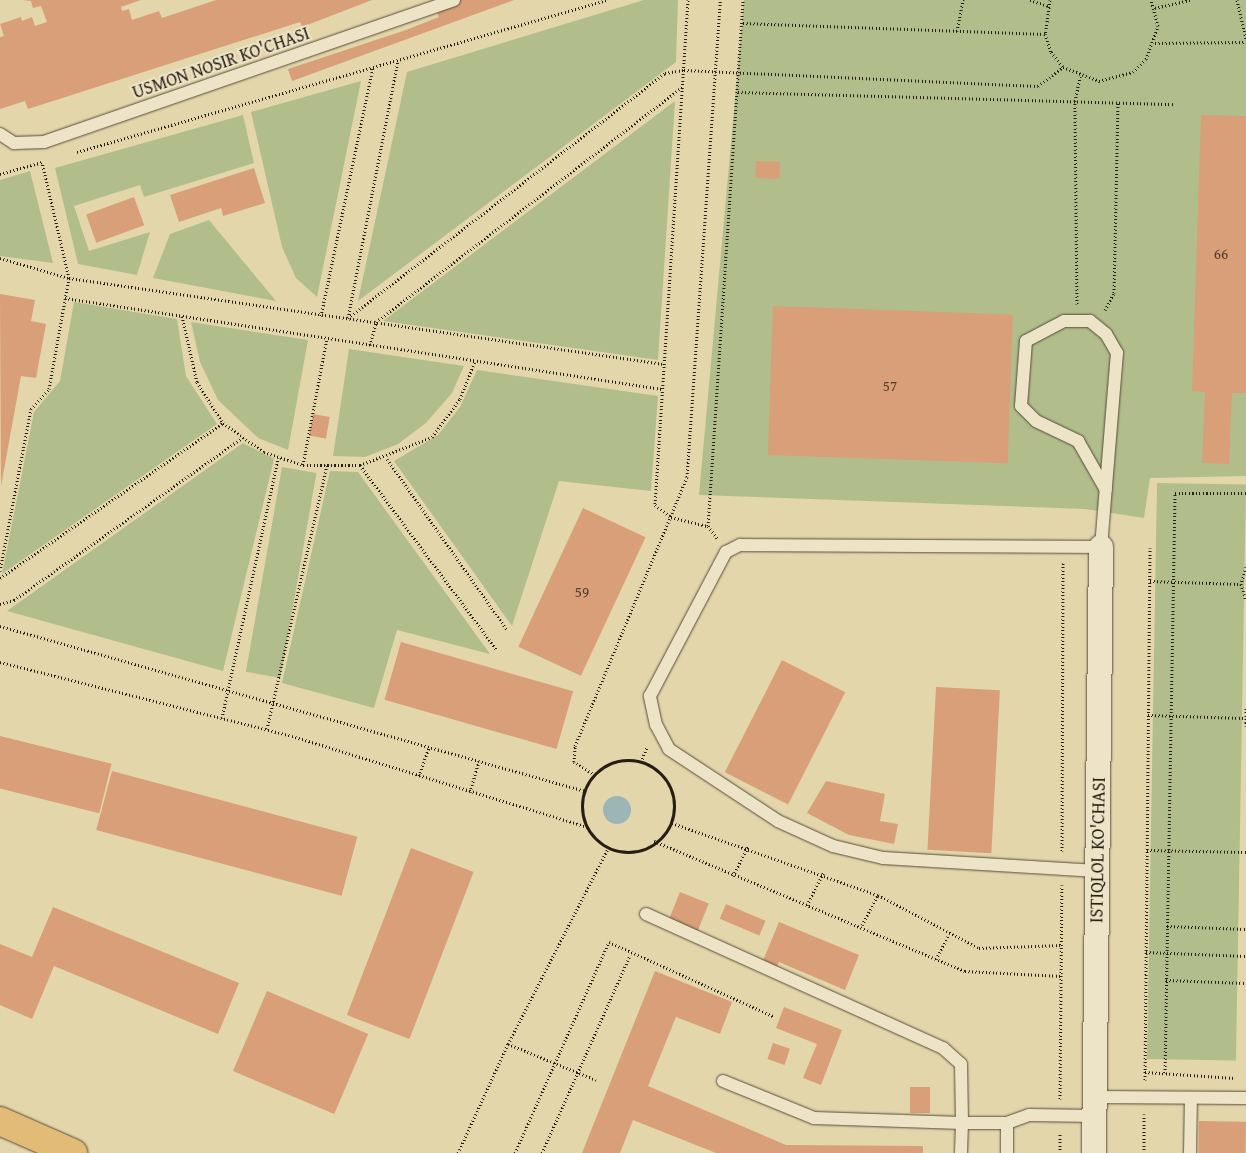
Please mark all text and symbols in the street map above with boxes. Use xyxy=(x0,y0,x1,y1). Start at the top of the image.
street label: USMON NOSIR KO'CHASI xyxy=(130,22,312,104)
house number: 66 xyxy=(1214,245,1228,263)
house number: 57 xyxy=(883,377,897,395)
house number: 59 xyxy=(575,583,589,601)
street label: ISTIQLOL KO'CHASI xyxy=(1086,777,1110,923)

